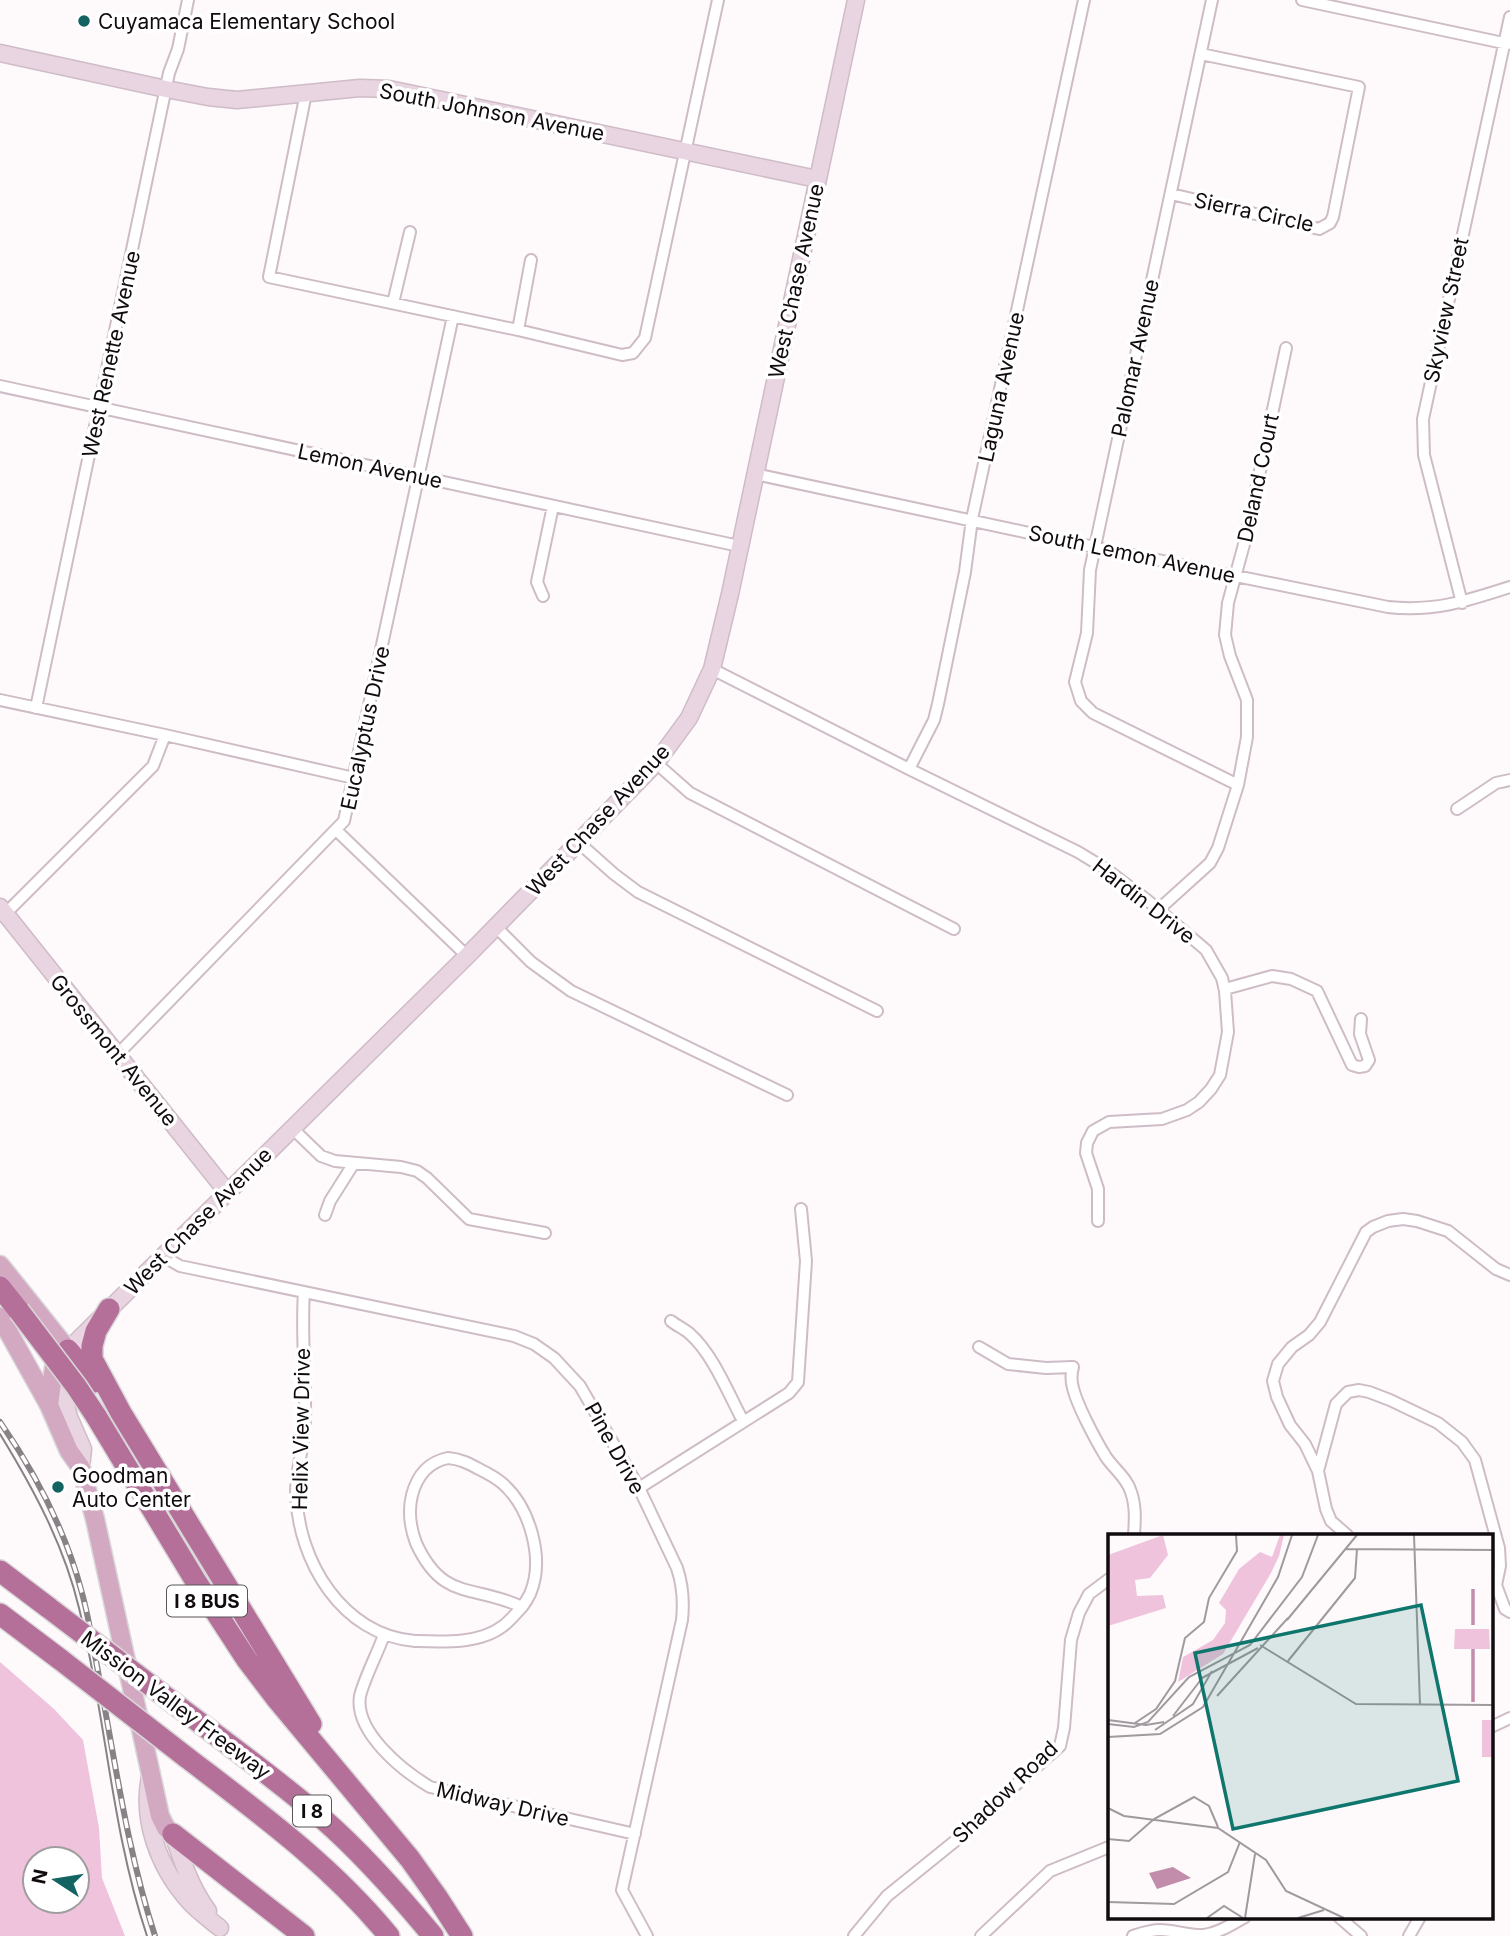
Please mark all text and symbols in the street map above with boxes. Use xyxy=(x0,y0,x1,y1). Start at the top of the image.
place label: Cuyamaca Elementary School xyxy=(98,9,395,34)
marker: Cuyamaca Elementary School xyxy=(76,13,92,29)
street label: South Johnson Avenue xyxy=(377,78,607,146)
street label: West Chase Avenue xyxy=(763,181,829,381)
street label: Sierra Circle xyxy=(1192,187,1316,237)
street label: Skyview Street xyxy=(1418,235,1474,385)
street label: West Renette Avenue xyxy=(77,248,145,460)
street label: Palomar Avenue xyxy=(1106,277,1164,439)
street label: Laguna Avenue xyxy=(973,310,1029,464)
street label: Deland Court xyxy=(1232,411,1284,545)
street label: Lemon Avenue xyxy=(295,438,445,494)
street label: South Lemon Avenue xyxy=(1026,520,1238,588)
street label: Eucalyptus Drive xyxy=(335,644,395,812)
street label: West Chase Avenue xyxy=(521,739,675,901)
street label: Hardin Drive xyxy=(1088,853,1200,949)
street label: Grossmont Avenue xyxy=(45,969,183,1131)
street label: West Chase Avenue xyxy=(119,1142,277,1300)
street label: Helix View Drive xyxy=(287,1348,315,1510)
street label: Pine Drive xyxy=(580,1398,650,1498)
place label: Goodman Auto Center xyxy=(72,1463,191,1512)
marker: Goodman Auto Center xyxy=(50,1479,66,1495)
inset map xyxy=(1108,1534,1492,1918)
road number: I 8 BUS xyxy=(167,1586,247,1616)
street label: Mission Valley Freeway xyxy=(76,1625,276,1785)
street label: Shadow Road xyxy=(947,1736,1063,1848)
street label: Midway Drive xyxy=(434,1777,572,1831)
road number: I 8 xyxy=(293,1796,331,1826)
north arrow xyxy=(21,1845,91,1915)
text: N xyxy=(27,1867,53,1886)

